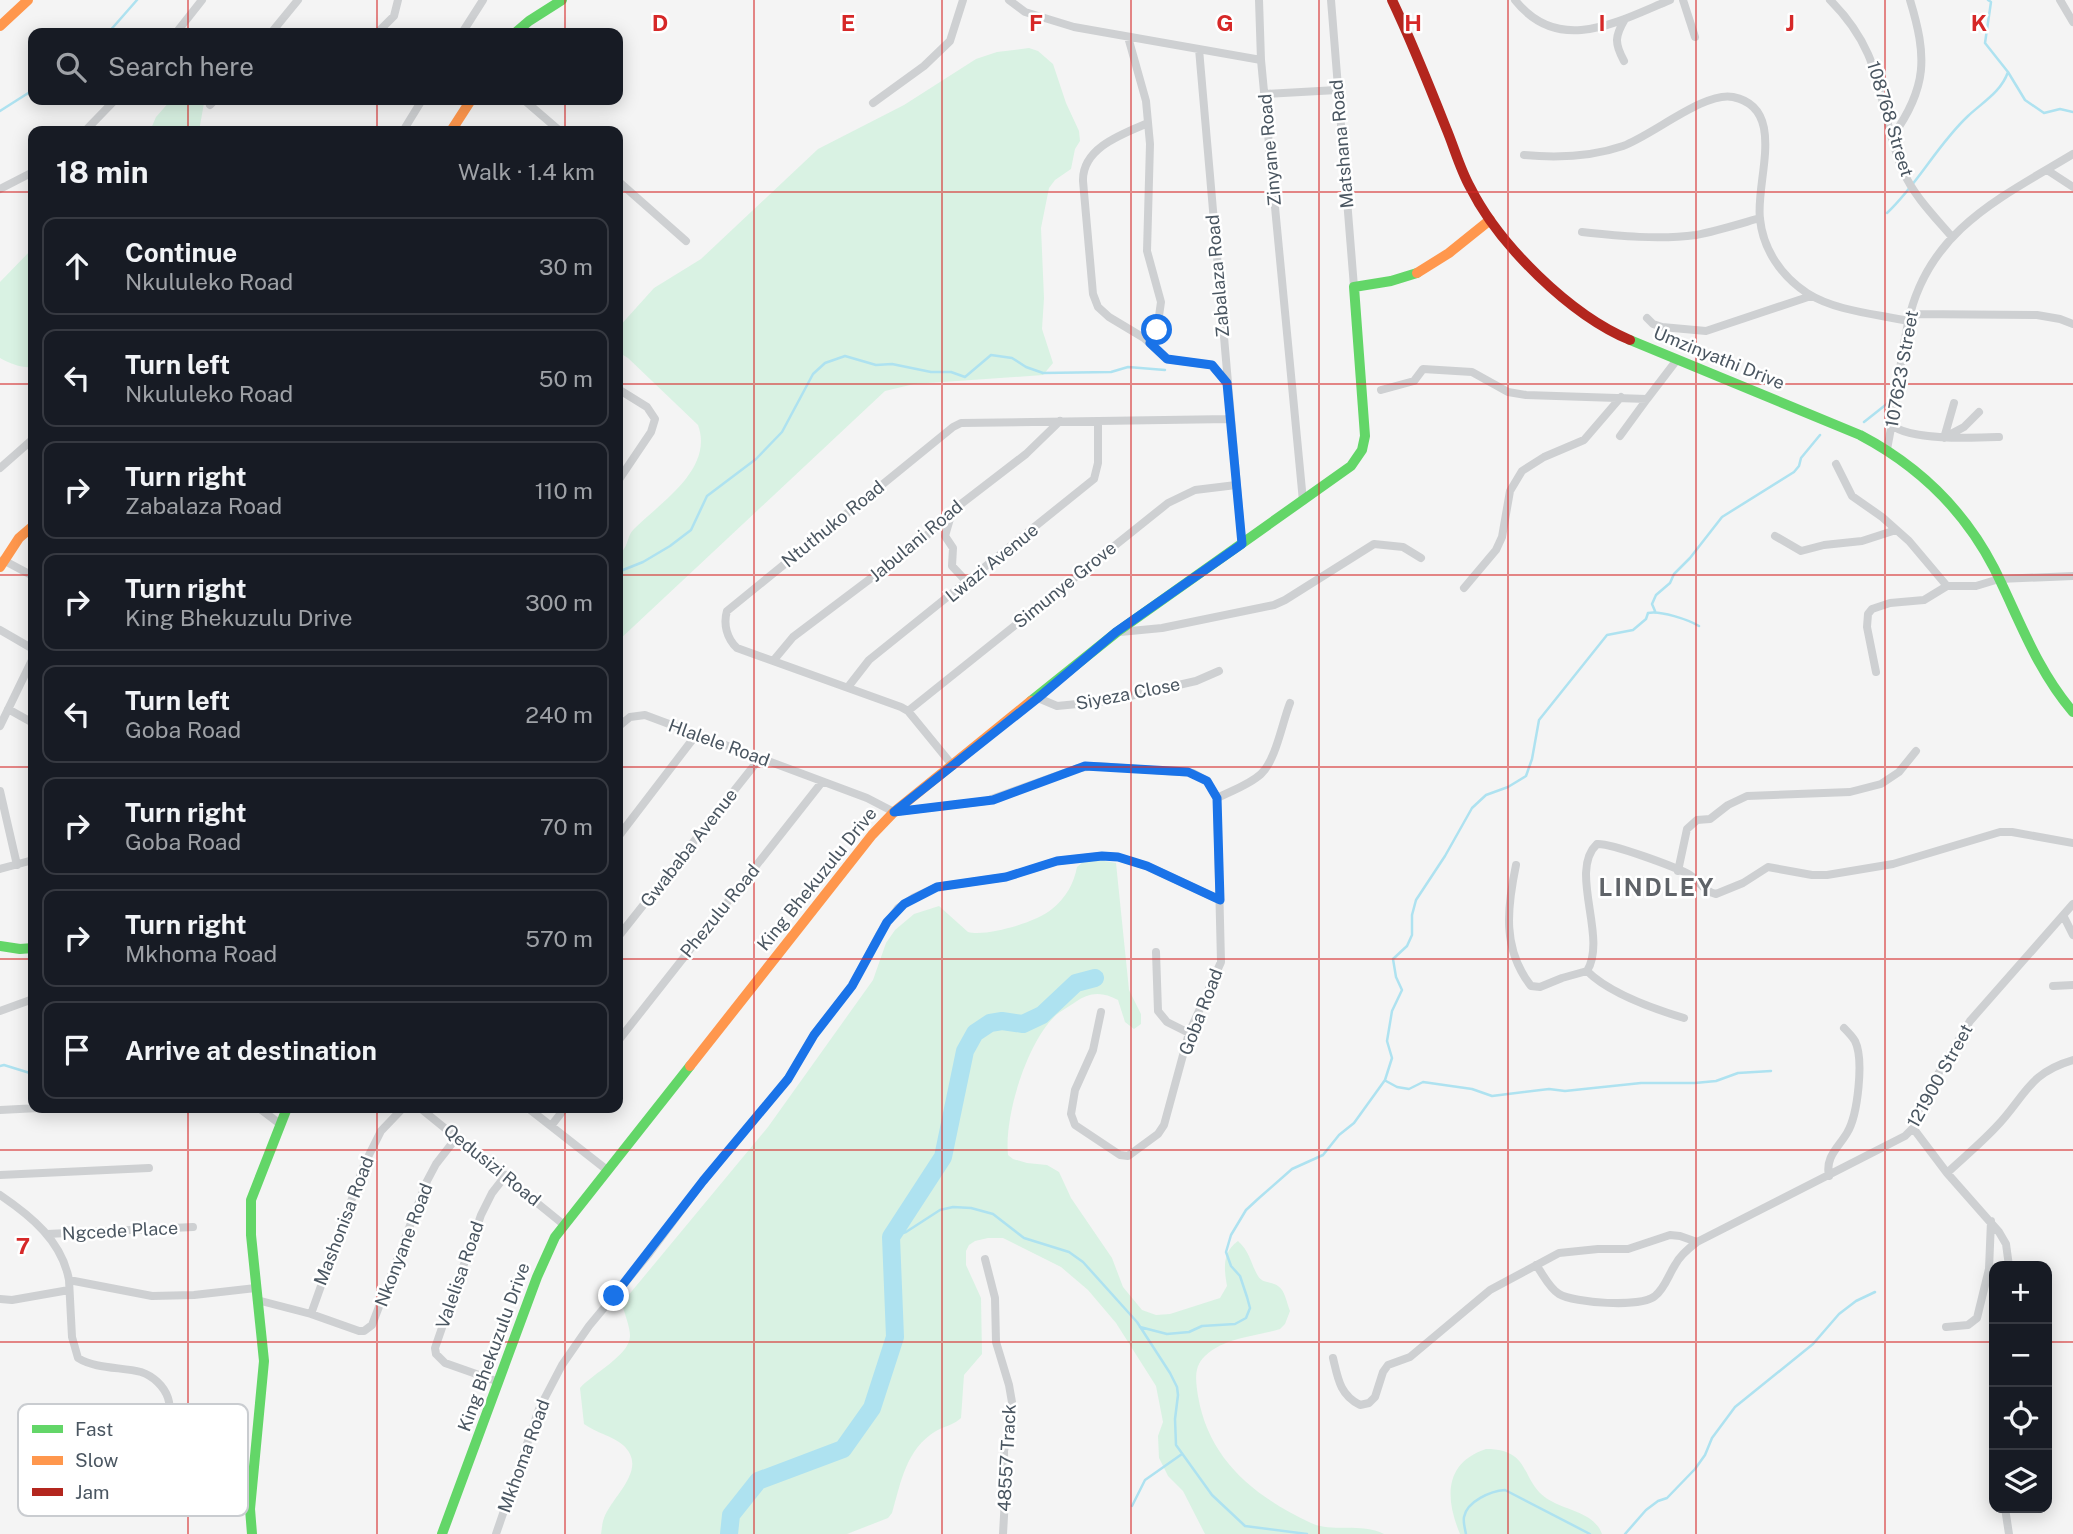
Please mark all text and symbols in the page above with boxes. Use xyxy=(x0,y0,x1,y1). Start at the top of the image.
text: D xyxy=(652,9,668,36)
text: E xyxy=(841,9,855,36)
text: F xyxy=(1029,9,1043,36)
text: G xyxy=(1216,9,1234,36)
text: H xyxy=(1404,9,1422,36)
text: I xyxy=(1598,9,1606,36)
text: J xyxy=(1785,9,1795,36)
text: K xyxy=(1971,9,1987,36)
search box xyxy=(28,28,623,105)
icon: search xyxy=(52,48,90,86)
text: Search here xyxy=(108,51,254,82)
street label: 108768 Street xyxy=(1863,59,1918,179)
street label: Matshana Road xyxy=(1325,79,1358,209)
street label: Zinyane Road xyxy=(1254,93,1285,207)
text: 18 min xyxy=(56,154,149,190)
text: Walk · 1.4 km xyxy=(458,158,595,185)
street label: Zabalaza Road xyxy=(1202,214,1233,338)
text: Continue xyxy=(125,237,237,268)
icon: ahead xyxy=(58,247,96,285)
text: 30 m xyxy=(539,253,593,280)
text: Nkululeko Road xyxy=(125,268,293,295)
street label: 107623 Street xyxy=(1881,309,1922,429)
route start xyxy=(1141,314,1172,345)
street label: Umzinyathi Drive xyxy=(1650,322,1788,393)
text: Turn left xyxy=(125,349,230,380)
icon: left xyxy=(58,359,96,397)
text: 50 m xyxy=(539,365,593,392)
text: Nkululeko Road xyxy=(125,380,293,407)
text: Turn right xyxy=(125,461,247,492)
icon: right xyxy=(58,471,96,509)
street label: Ntuthuko Road xyxy=(777,476,888,571)
text: 110 m xyxy=(535,477,593,504)
text: Zabalaza Road xyxy=(125,492,282,519)
street label: Jabulani Road xyxy=(865,495,967,586)
street label: Lwazi Avenue xyxy=(941,519,1042,606)
street label: Simunye Grove xyxy=(1009,537,1120,632)
text: Turn right xyxy=(125,573,247,604)
icon: right xyxy=(58,583,96,621)
text: 300 m xyxy=(525,589,593,616)
text: King Bhekuzulu Drive xyxy=(125,604,353,631)
street label: Siyeza Close xyxy=(1074,673,1182,714)
text: Turn left xyxy=(125,685,230,716)
icon: left xyxy=(58,695,96,733)
text: 240 m xyxy=(525,701,593,728)
street label: Hlalele Road xyxy=(666,714,773,771)
text: Goba Road xyxy=(125,716,241,743)
street label: Gwababa Avenue xyxy=(636,784,741,911)
text: Turn right xyxy=(125,797,247,828)
street label: King Bhekuzulu Drive xyxy=(752,803,881,954)
icon: right xyxy=(58,807,96,845)
text: 70 m xyxy=(540,813,593,840)
text: Goba Road xyxy=(125,828,241,855)
street label: Phezulu Road xyxy=(676,860,764,961)
district label: LINDLEY xyxy=(1599,873,1715,901)
text: Turn right xyxy=(125,909,247,940)
icon: right xyxy=(58,919,96,957)
text: 570 m xyxy=(525,925,593,952)
text: Mkhoma Road xyxy=(125,940,277,967)
street label: Goba Road xyxy=(1174,966,1227,1058)
street label: 121900 Street xyxy=(1902,1020,1977,1131)
icon: arrive xyxy=(58,1031,96,1069)
text: Arrive at destination xyxy=(125,1035,377,1066)
street label: Qedusizi Road xyxy=(440,1119,545,1210)
street label: Mashonisa Road xyxy=(309,1153,378,1288)
street label: Nkonyane Road xyxy=(370,1180,437,1309)
street label: Ngcede Place xyxy=(61,1217,179,1244)
street label: Valelisa Road xyxy=(431,1218,488,1331)
text: 7 xyxy=(16,1232,30,1259)
street label: King Bhekuzulu Drive xyxy=(453,1260,534,1434)
map controls xyxy=(1989,1261,2052,1513)
button: + xyxy=(1989,1261,2052,1324)
route end xyxy=(598,1280,629,1311)
button: − xyxy=(1989,1324,2052,1387)
button: locate xyxy=(1989,1387,2052,1450)
street label: Mkhoma Road xyxy=(493,1396,554,1515)
legend xyxy=(18,1404,248,1516)
street label: 48557 Track xyxy=(993,1404,1020,1512)
text: Fast xyxy=(75,1418,113,1440)
text: Slow xyxy=(75,1449,119,1471)
button: layers xyxy=(1989,1450,2052,1513)
text: Jam xyxy=(75,1481,109,1503)

